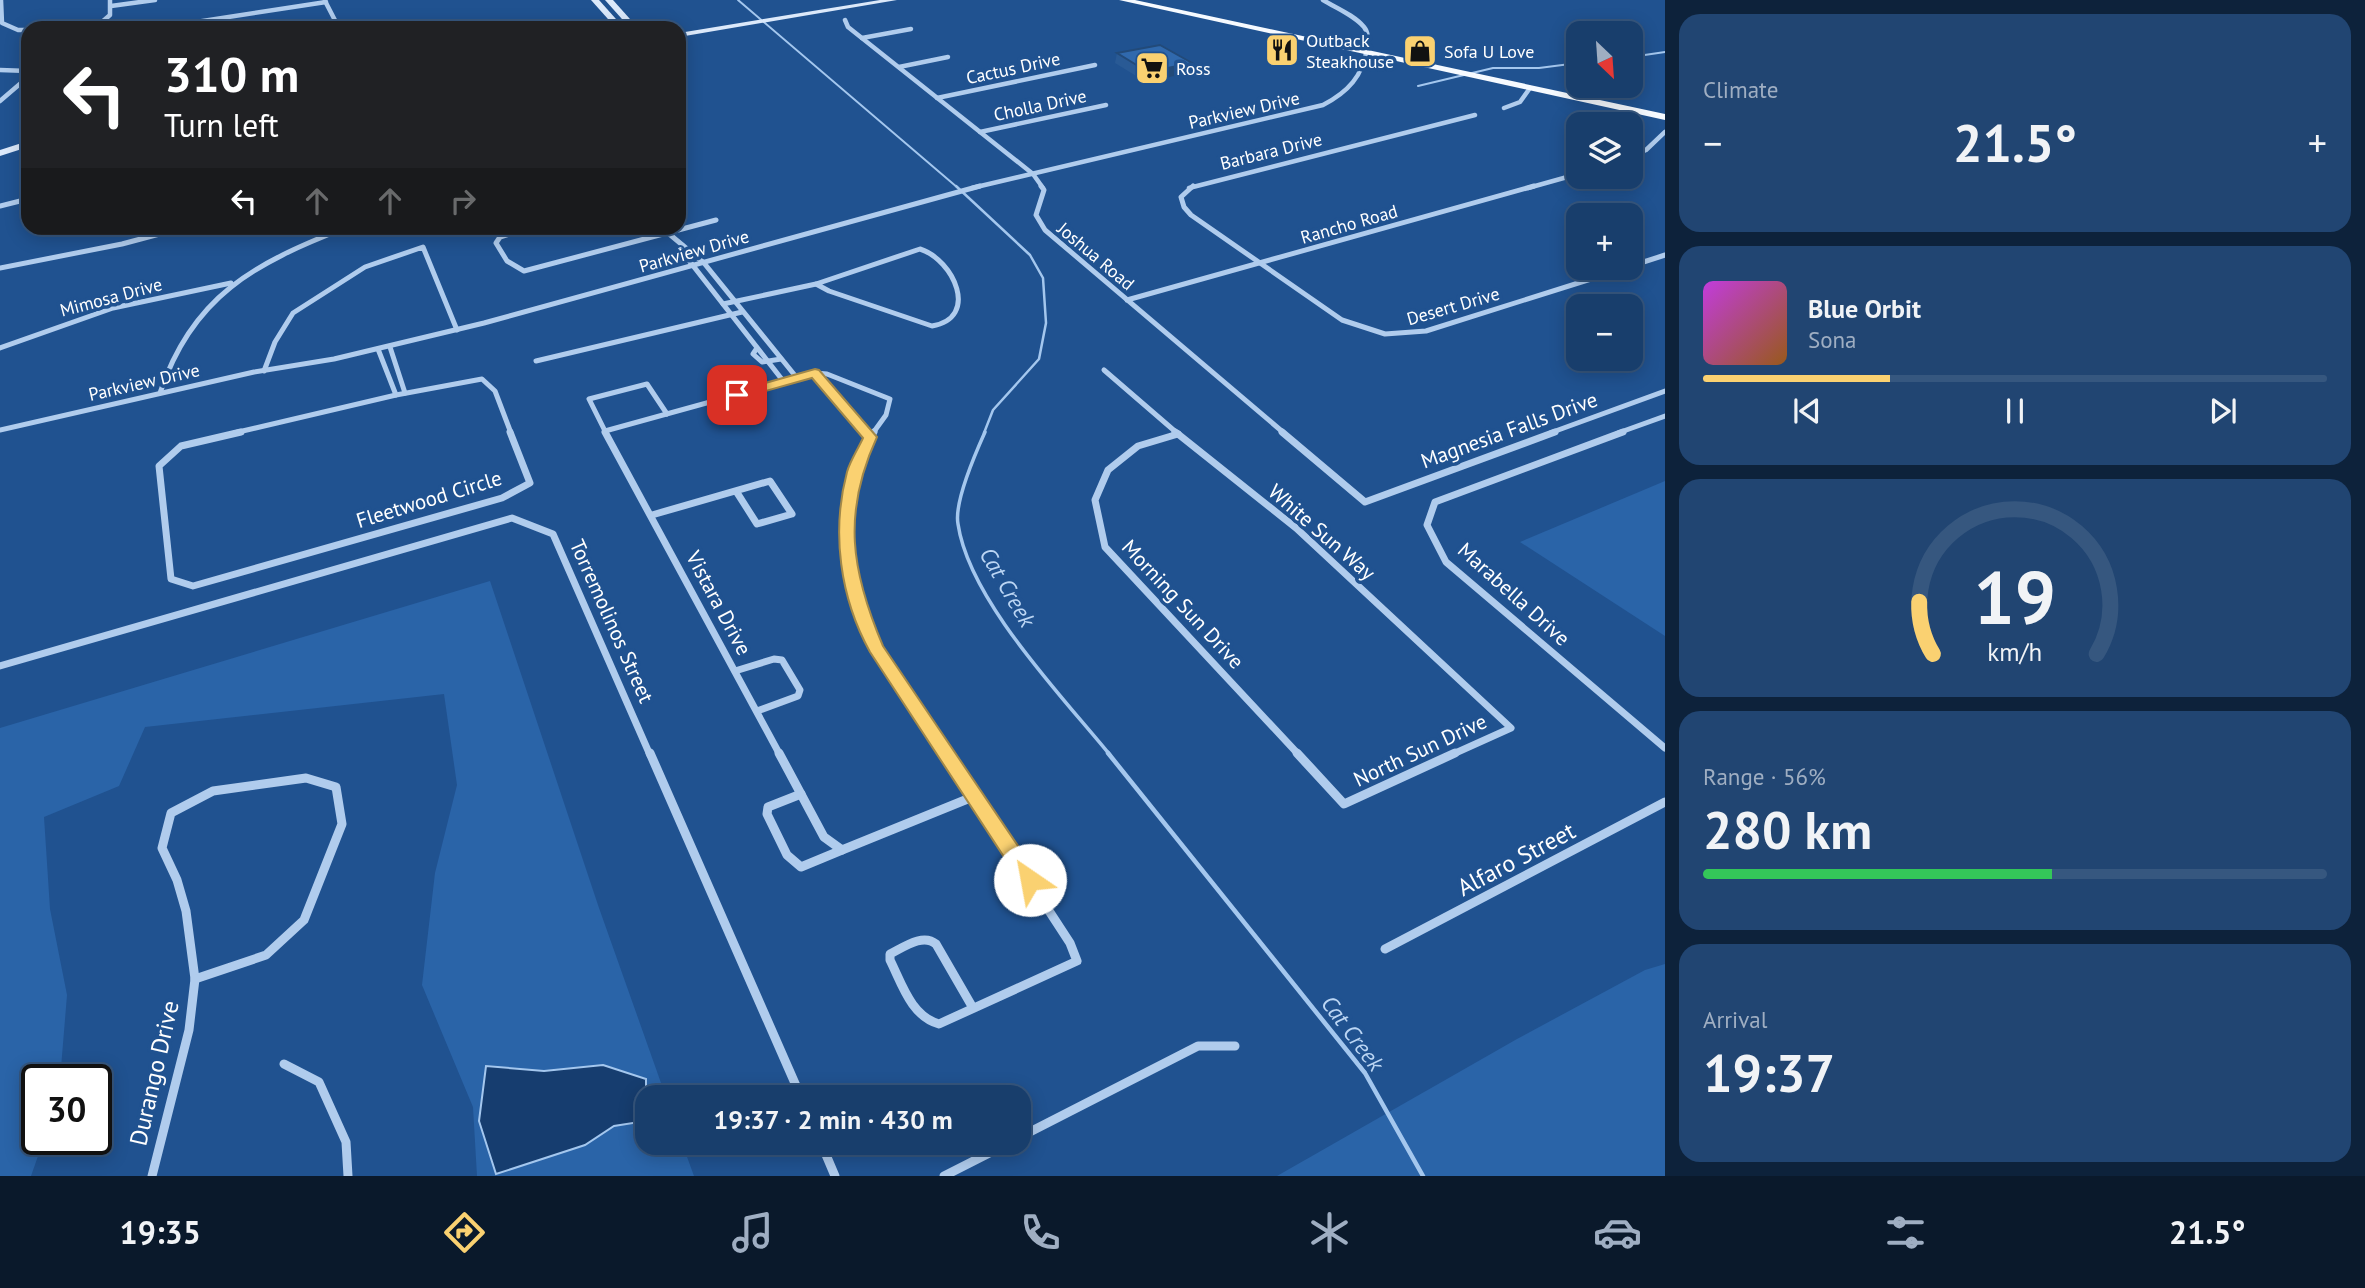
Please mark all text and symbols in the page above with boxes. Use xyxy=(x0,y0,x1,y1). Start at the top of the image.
north arrow xyxy=(1566,21,1643,98)
map controls xyxy=(1566,21,1643,371)
place label: Outback Steakhouse xyxy=(1306,29,1394,73)
restaurant icon: Outback Steakhouse xyxy=(1263,31,1301,69)
shop icon: Sofa U Love xyxy=(1401,32,1439,70)
place label: Sofa U Love xyxy=(1444,40,1534,63)
text: 310 m xyxy=(164,42,299,106)
street label: Cactus Drive xyxy=(964,47,1062,89)
icon: left xyxy=(49,49,140,140)
supermarket icon: Ross xyxy=(1133,49,1171,87)
place label: Ross xyxy=(1176,57,1211,80)
text: Climate xyxy=(1703,75,1778,104)
street label: Cholla Drive xyxy=(991,84,1089,126)
street label: Parkview Drive xyxy=(1186,86,1302,134)
text: Turn left xyxy=(164,104,279,146)
text: 21.5° xyxy=(1953,109,2077,176)
button: layers xyxy=(1566,112,1643,189)
text: − xyxy=(1703,118,1722,167)
text: + xyxy=(2308,118,2327,167)
street label: Barbara Drive xyxy=(1218,127,1324,175)
icon: left xyxy=(225,182,263,220)
icon: ahead xyxy=(298,182,336,220)
icon: ahead xyxy=(371,182,409,220)
icon: right xyxy=(444,182,482,220)
street label: Rancho Road xyxy=(1298,199,1400,249)
button: + xyxy=(1566,203,1643,280)
street label: Joshua Road xyxy=(1052,216,1139,295)
street label: Parkview Drive xyxy=(636,224,752,278)
street label: Mimosa Drive xyxy=(57,272,165,322)
street label: Desert Drive xyxy=(1404,282,1502,330)
text: Blue Orbit xyxy=(1808,292,1921,325)
button: − xyxy=(1566,294,1643,371)
text: Sona xyxy=(1808,325,1857,354)
street label: Parkview Drive xyxy=(86,358,202,406)
pin xyxy=(707,365,767,425)
icon: arrive xyxy=(718,376,756,414)
street label: Magnesia Falls Drive xyxy=(1417,386,1601,474)
icon: previous xyxy=(1788,392,1826,430)
icon: pause xyxy=(1996,392,2034,430)
icon: next xyxy=(2204,392,2242,430)
street label: Fleetwood Circle xyxy=(353,464,505,534)
street label: White Sun Way xyxy=(1263,478,1381,586)
street label: Morning Sun Drive xyxy=(1116,534,1250,674)
street label: Torremolinos Street xyxy=(564,535,660,707)
street label: Marabella Drive xyxy=(1452,536,1576,652)
water label: Cat Creek xyxy=(974,542,1043,633)
street label: Vistara Drive xyxy=(680,545,758,660)
text: 19 xyxy=(1974,550,2056,644)
text: km/h xyxy=(1988,636,2042,668)
street label: North Sun Drive xyxy=(1349,707,1491,793)
text: Range · 56% xyxy=(1703,762,1826,791)
text: 280 km xyxy=(1703,796,1872,863)
street label: Alfaro Street xyxy=(1452,815,1580,903)
position arrow xyxy=(993,843,1067,917)
water label: Cat Creek xyxy=(1315,989,1392,1078)
street label: Durango Drive xyxy=(122,998,186,1148)
text: Arrival xyxy=(1703,1005,1767,1034)
text: 19:37 xyxy=(1703,1039,1835,1106)
speed limit sign: 30 xyxy=(21,1064,112,1155)
text: 19:37 · 2 min · 430 m xyxy=(713,1103,953,1136)
icon: directions xyxy=(440,1208,489,1257)
icon: music xyxy=(728,1208,777,1257)
icon: phone xyxy=(1016,1208,1065,1257)
icon: climate xyxy=(1305,1208,1354,1257)
icon: car xyxy=(1593,1208,1642,1257)
icon: filters xyxy=(1881,1208,1930,1257)
text: 19:35 xyxy=(120,1211,201,1253)
text: 21.5° xyxy=(2169,1211,2245,1253)

